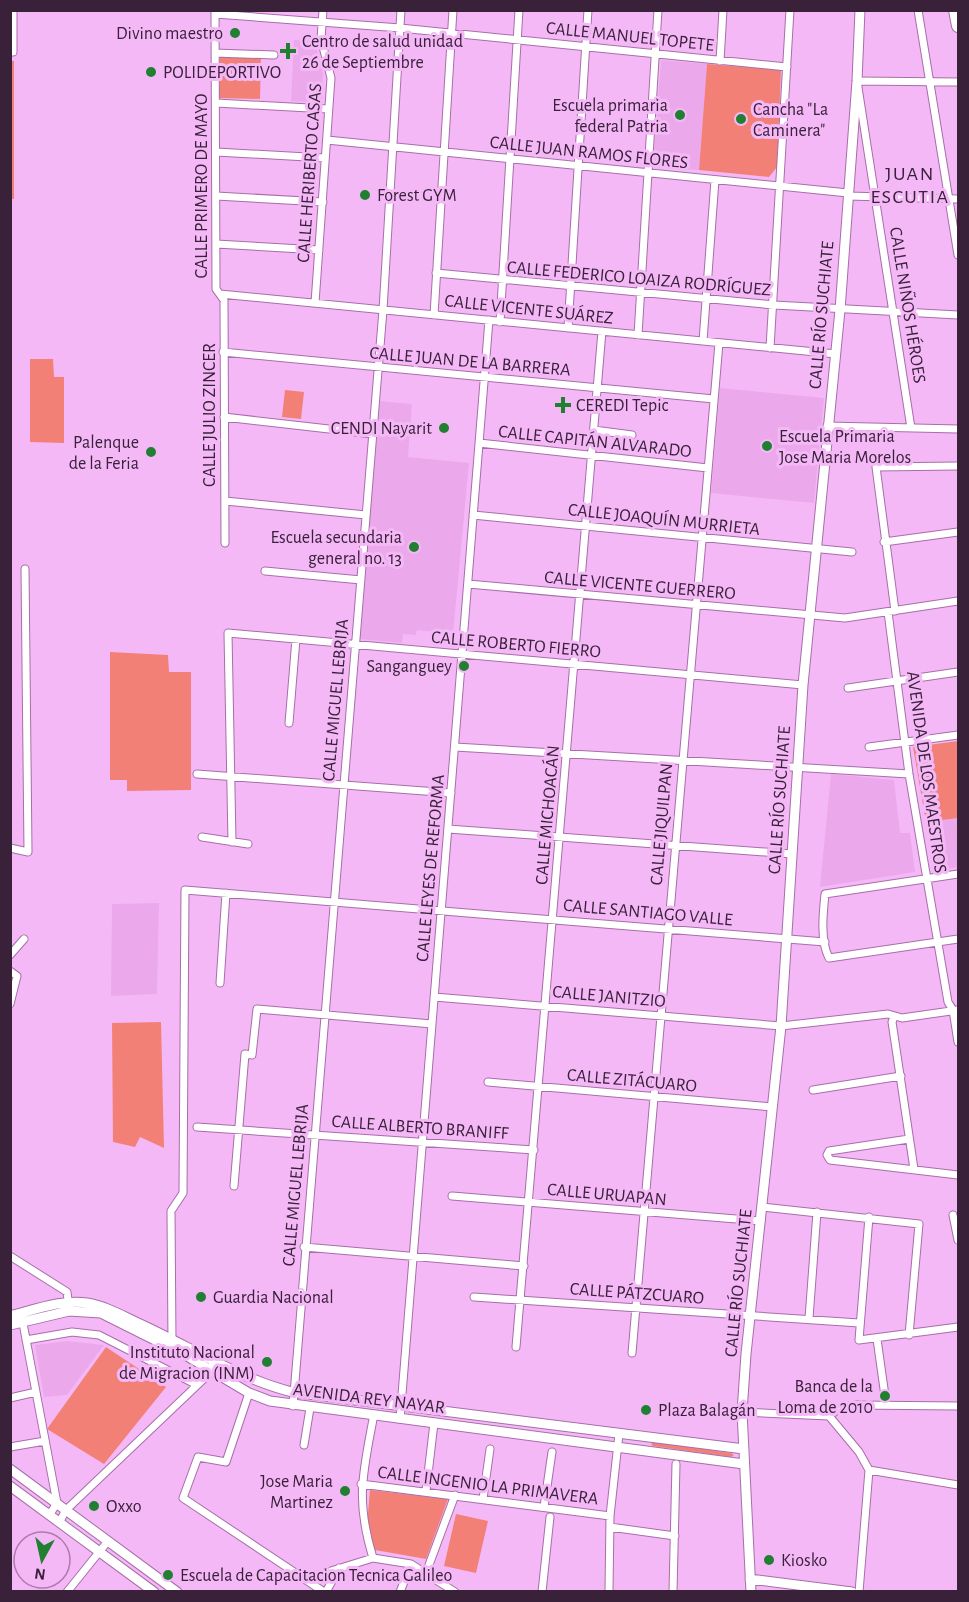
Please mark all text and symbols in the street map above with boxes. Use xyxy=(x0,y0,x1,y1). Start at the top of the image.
street label: CALLE MANUEL TOPETE xyxy=(545,19,715,55)
place label: Divino maestro xyxy=(116,25,223,43)
marker: Divino maestro xyxy=(228,26,242,40)
place label: Centro de salud unidad 26 de Septiembre xyxy=(302,33,463,72)
marker: Centro de salud unidad 26 de Septiembre xyxy=(279,42,297,60)
place label: POLIDEPORTIVO xyxy=(163,64,281,82)
marker: POLIDEPORTIVO xyxy=(144,65,158,79)
street label: CALLE HERIBERTO CASAS xyxy=(295,83,325,263)
street label: CALLE PRIMERO DE MAYO xyxy=(193,94,211,279)
place label: Escuela primaria federal Patria xyxy=(552,97,668,136)
place label: Cancha "La Caminera" xyxy=(753,101,828,140)
marker: Escuela primaria federal Patria xyxy=(673,108,687,122)
marker: Cancha "La Caminera" xyxy=(734,112,748,126)
street label: CALLE JUAN RAMOS FLORES xyxy=(489,134,689,172)
district label: JUAN ESCUTIA xyxy=(870,164,950,207)
place label: Forest GYM xyxy=(377,187,457,205)
marker: Forest GYM xyxy=(358,188,372,202)
street label: CALLE NIÑOS HÉROES xyxy=(886,225,931,384)
street label: CALLE RÍO SUCHIATE xyxy=(804,240,837,390)
street label: CALLE FEDERICO LOAIZA RODRÍGUEZ xyxy=(506,255,772,300)
street label: CALLE VICENTE SUÁREZ xyxy=(444,289,615,328)
street label: CALLE JULIO ZINCER xyxy=(201,343,219,487)
street label: CALLE JUAN DE LA BARRERA xyxy=(369,344,572,380)
marker: CEREDI Tepic xyxy=(554,396,572,414)
place label: CEREDI Tepic xyxy=(576,397,669,415)
place label: CENDI Nayarit xyxy=(331,420,432,438)
street label: CALLE CAPITÁN ALVARADO xyxy=(497,420,693,461)
marker: CENDI Nayarit xyxy=(437,421,451,435)
place label: Escuela Primaria Jose Maria Morelos xyxy=(779,428,911,467)
place label: Palenque de la Feria xyxy=(69,434,139,473)
marker: Escuela Primaria Jose Maria Morelos xyxy=(760,439,774,453)
marker: Palenque de la Feria xyxy=(144,445,158,459)
street label: CALLE JOAQUÍN MURRIETA xyxy=(567,498,762,539)
place label: Escuela secundaria general no. 13 xyxy=(270,529,402,568)
marker: Escuela secundaria general no. 13 xyxy=(407,540,421,554)
street label: CALLE VICENTE GUERRERO xyxy=(543,569,736,603)
street label: CALLE MIGUEL LEBRIJA xyxy=(320,618,352,782)
street label: CALLE ROBERTO FIERRO xyxy=(430,629,602,661)
place label: Sanganguey xyxy=(367,658,452,676)
marker: Sanganguey xyxy=(457,659,471,673)
street label: AVENIDA DE LOS MAESTROS xyxy=(903,670,949,874)
street label: CALLE RÍO SUCHIATE xyxy=(763,725,794,875)
street label: CALLE MICHOACÁN xyxy=(530,744,563,886)
street label: CALLE JIQUILPAN xyxy=(648,762,676,886)
street label: CALLE LEYES DE REFORMA xyxy=(414,773,448,962)
street label: CALLE SANTIAGO VALLE xyxy=(562,897,734,929)
street label: CALLE JANITZIO xyxy=(552,983,666,1011)
street label: CALLE ZITÁCUARO xyxy=(566,1063,698,1096)
street label: CALLE MIGUEL LEBRIJA xyxy=(280,1103,312,1267)
street label: CALLE ALBERTO BRANIFF xyxy=(331,1113,509,1143)
street label: CALLE URUAPAN xyxy=(546,1181,667,1209)
street label: CALLE RÍO SUCHIATE xyxy=(719,1208,756,1358)
street label: CALLE PÁTZCUARO xyxy=(569,1277,705,1308)
place label: Guardia Nacional xyxy=(213,1289,334,1307)
marker: Guardia Nacional xyxy=(194,1290,208,1304)
place label: Instituto Nacional de Migracion (INM) xyxy=(119,1344,255,1383)
marker: Instituto Nacional de Migracion (INM) xyxy=(260,1355,274,1369)
place label: Banca de la Loma de 2010 xyxy=(777,1378,873,1417)
street label: AVENIDA REY NAYAR xyxy=(292,1381,446,1417)
marker: Banca de la Loma de 2010 xyxy=(878,1389,892,1403)
place label: Plaza Balagán xyxy=(658,1402,756,1420)
marker: Plaza Balagán xyxy=(639,1403,653,1417)
street label: CALLE INGENIO LA PRIMAVERA xyxy=(376,1464,600,1509)
place label: Jose Maria Martinez xyxy=(260,1473,333,1512)
marker: Jose Maria Martinez xyxy=(338,1484,352,1498)
place label: Oxxo xyxy=(106,1498,142,1516)
marker: Oxxo xyxy=(87,1499,101,1513)
north arrow xyxy=(12,1530,72,1590)
place label: Kiosko xyxy=(781,1552,828,1570)
marker: Kiosko xyxy=(762,1553,776,1567)
text: N xyxy=(33,1565,47,1583)
place label: Escuela de Capacitacion Tecnica Galileo xyxy=(180,1567,453,1585)
marker: Escuela de Capacitacion Tecnica Galileo xyxy=(161,1568,175,1582)

